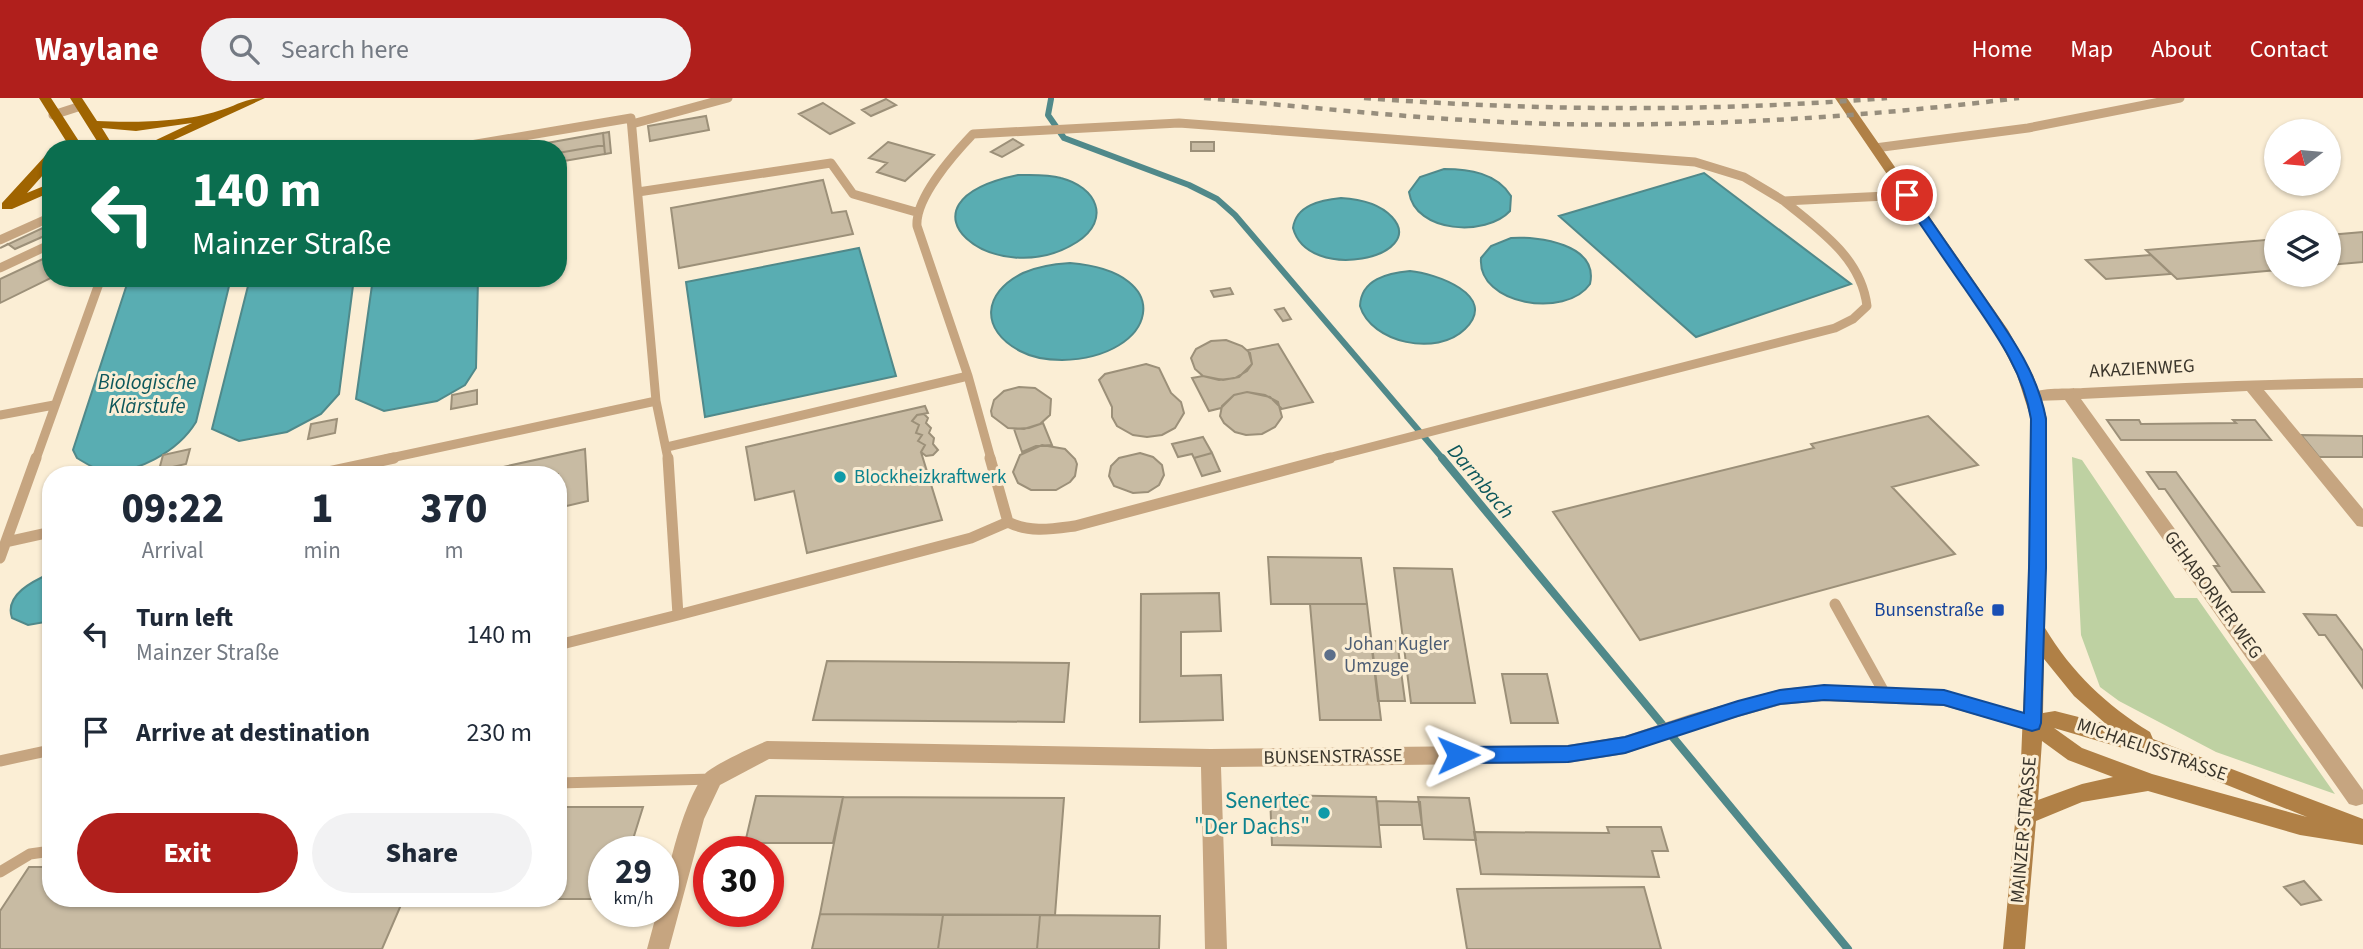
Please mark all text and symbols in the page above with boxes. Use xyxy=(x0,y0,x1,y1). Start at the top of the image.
search box xyxy=(201,18,691,81)
text: Waylane xyxy=(35,26,159,73)
icon: search xyxy=(225,30,263,68)
text: Search here xyxy=(281,31,409,68)
text: Home xyxy=(1972,32,2032,67)
text: Map xyxy=(2070,32,2113,67)
text: About xyxy=(2151,32,2212,67)
text: Contact xyxy=(2250,32,2328,67)
north arrow xyxy=(2264,119,2342,196)
map controls xyxy=(2264,119,2341,287)
text: 140 m xyxy=(192,156,321,226)
pin xyxy=(1877,165,1937,225)
icon: left xyxy=(77,168,168,259)
icon: arrive xyxy=(1888,176,1926,214)
button: layers xyxy=(2264,210,2341,287)
text: Mainzer Straße xyxy=(192,221,391,267)
street label: AKAZIENWEG xyxy=(2089,353,2195,385)
water label: Biologische Klärstufe xyxy=(98,367,196,421)
water label: Darmbach xyxy=(1440,437,1522,525)
place label: Blockheizkraftwerk xyxy=(854,464,1007,491)
marker: Blockheizkraftwerk xyxy=(832,469,848,485)
text: 09:22 xyxy=(121,479,224,539)
text: 1 xyxy=(311,479,333,539)
text: 370 xyxy=(420,479,488,539)
street label: GEHABORNER WEG xyxy=(2157,525,2269,665)
text: Arrival xyxy=(142,534,204,567)
text: min xyxy=(304,534,341,567)
text: m xyxy=(444,534,463,567)
place label: Bunsenstraße xyxy=(1874,597,1984,624)
text: Turn left xyxy=(136,599,233,636)
marker: Bunsenstraße xyxy=(1990,602,2006,618)
icon: left xyxy=(77,615,115,653)
text: 140 m xyxy=(466,616,532,653)
place label: Johan Kugler Umzuge xyxy=(1344,631,1449,680)
text: Mainzer Straße xyxy=(136,636,279,669)
marker: Johan Kugler Umzuge xyxy=(1322,647,1338,663)
street label: MICHAELISSTRASSE xyxy=(2073,712,2231,788)
icon: arrive xyxy=(77,713,115,751)
text: Arrive at destination xyxy=(136,714,370,751)
text: 230 m xyxy=(466,714,532,751)
position arrow xyxy=(1421,718,1495,792)
street label: BUNSENSTRASSE xyxy=(1263,742,1403,772)
street label: MAINZER STRASSE xyxy=(2004,755,2044,905)
place label: Senertec "Der Dachs" xyxy=(1194,784,1310,843)
marker: Senertec "Der Dachs" xyxy=(1316,805,1332,821)
button: Exit xyxy=(77,813,298,893)
button: Share xyxy=(312,813,532,893)
speed limit sign: 30 xyxy=(693,836,784,927)
text: 29 xyxy=(615,847,652,897)
text: km/h xyxy=(614,886,653,911)

